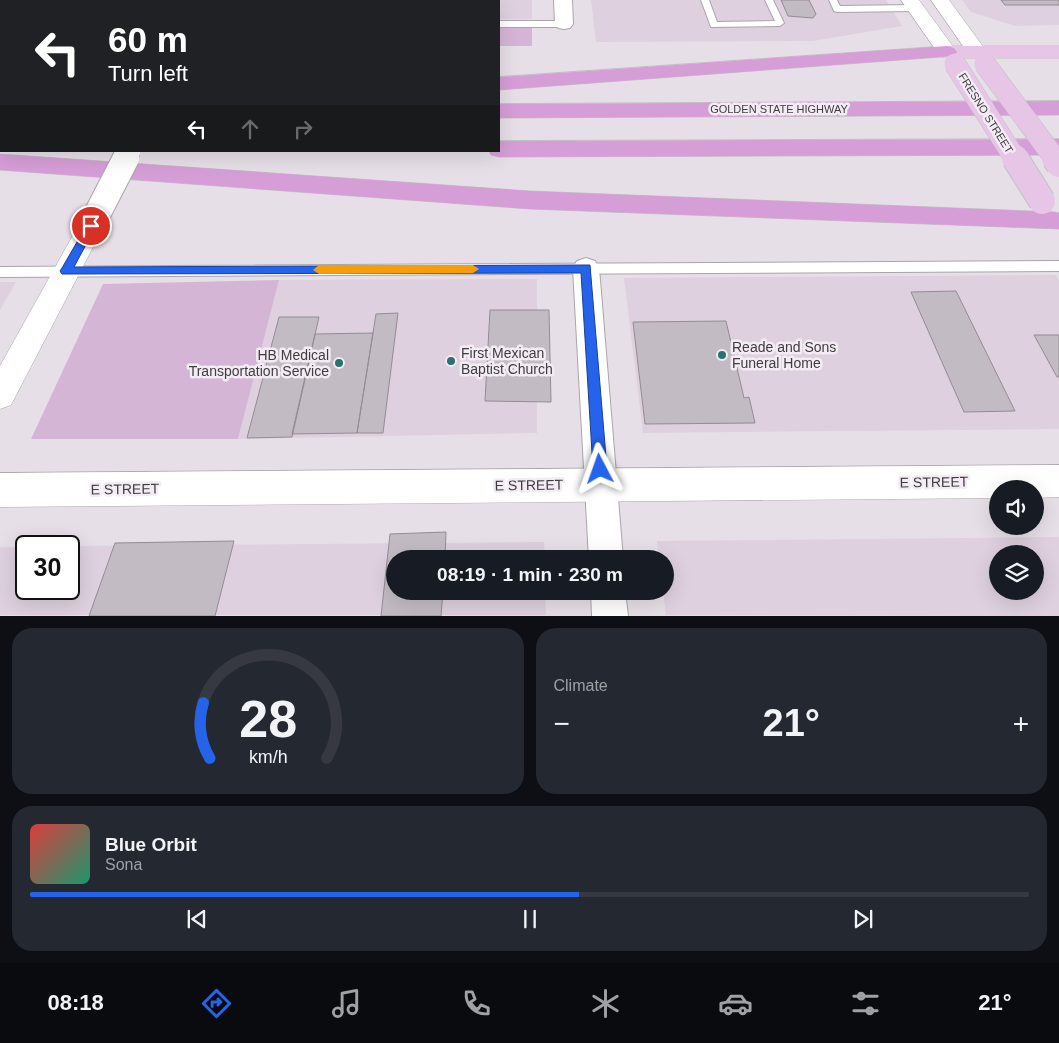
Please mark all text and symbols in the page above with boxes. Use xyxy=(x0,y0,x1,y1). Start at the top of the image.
icon: left xyxy=(25,20,90,85)
text: 60 m xyxy=(108,20,188,59)
text: Turn left xyxy=(108,61,188,86)
street label: FRESNO STREET xyxy=(956,71,1016,156)
street label: GOLDEN STATE HIGHWAY xyxy=(710,103,849,115)
icon: left xyxy=(183,115,211,143)
icon: ahead xyxy=(236,115,264,143)
icon: right xyxy=(289,115,317,143)
pin xyxy=(70,205,112,247)
icon: arrive xyxy=(77,212,105,240)
place label: Reade and Sons Funeral Home xyxy=(732,339,836,371)
place label: First Mexican Baptist Church xyxy=(461,345,553,377)
place label: HB Medical Transportation Service xyxy=(189,347,329,379)
marker: Reade and Sons Funeral Home xyxy=(716,349,728,361)
marker: First Mexican Baptist Church xyxy=(445,355,457,367)
marker: HB Medical Transportation Service xyxy=(333,357,345,369)
position arrow xyxy=(573,442,625,494)
street label: E STREET xyxy=(900,473,969,491)
street label: E STREET xyxy=(495,476,564,494)
street label: E STREET xyxy=(91,480,160,498)
map controls xyxy=(989,480,1044,600)
button: sound xyxy=(989,480,1044,535)
speed limit sign: 30 xyxy=(15,535,80,600)
button: layers xyxy=(989,545,1044,600)
text: 08:19 · 1 min · 230 m xyxy=(437,564,623,585)
text: Climate xyxy=(554,677,608,694)
text: 28 xyxy=(239,690,297,748)
text: 21° xyxy=(763,702,820,744)
text: − xyxy=(554,708,570,739)
text: + xyxy=(1013,708,1029,739)
text: km/h xyxy=(248,747,287,767)
text: Blue Orbit xyxy=(105,834,197,855)
text: Sona xyxy=(105,856,142,873)
icon: previous xyxy=(183,905,211,933)
icon: pause xyxy=(516,905,544,933)
icon: next xyxy=(849,905,877,933)
icon: directions xyxy=(199,986,234,1021)
icon: music xyxy=(329,986,364,1021)
icon: phone xyxy=(459,986,494,1021)
icon: climate xyxy=(588,986,623,1021)
icon: car xyxy=(718,986,753,1021)
icon: filters xyxy=(848,986,883,1021)
text: 08:18 xyxy=(47,990,104,1015)
text: 21° xyxy=(978,990,1011,1015)

